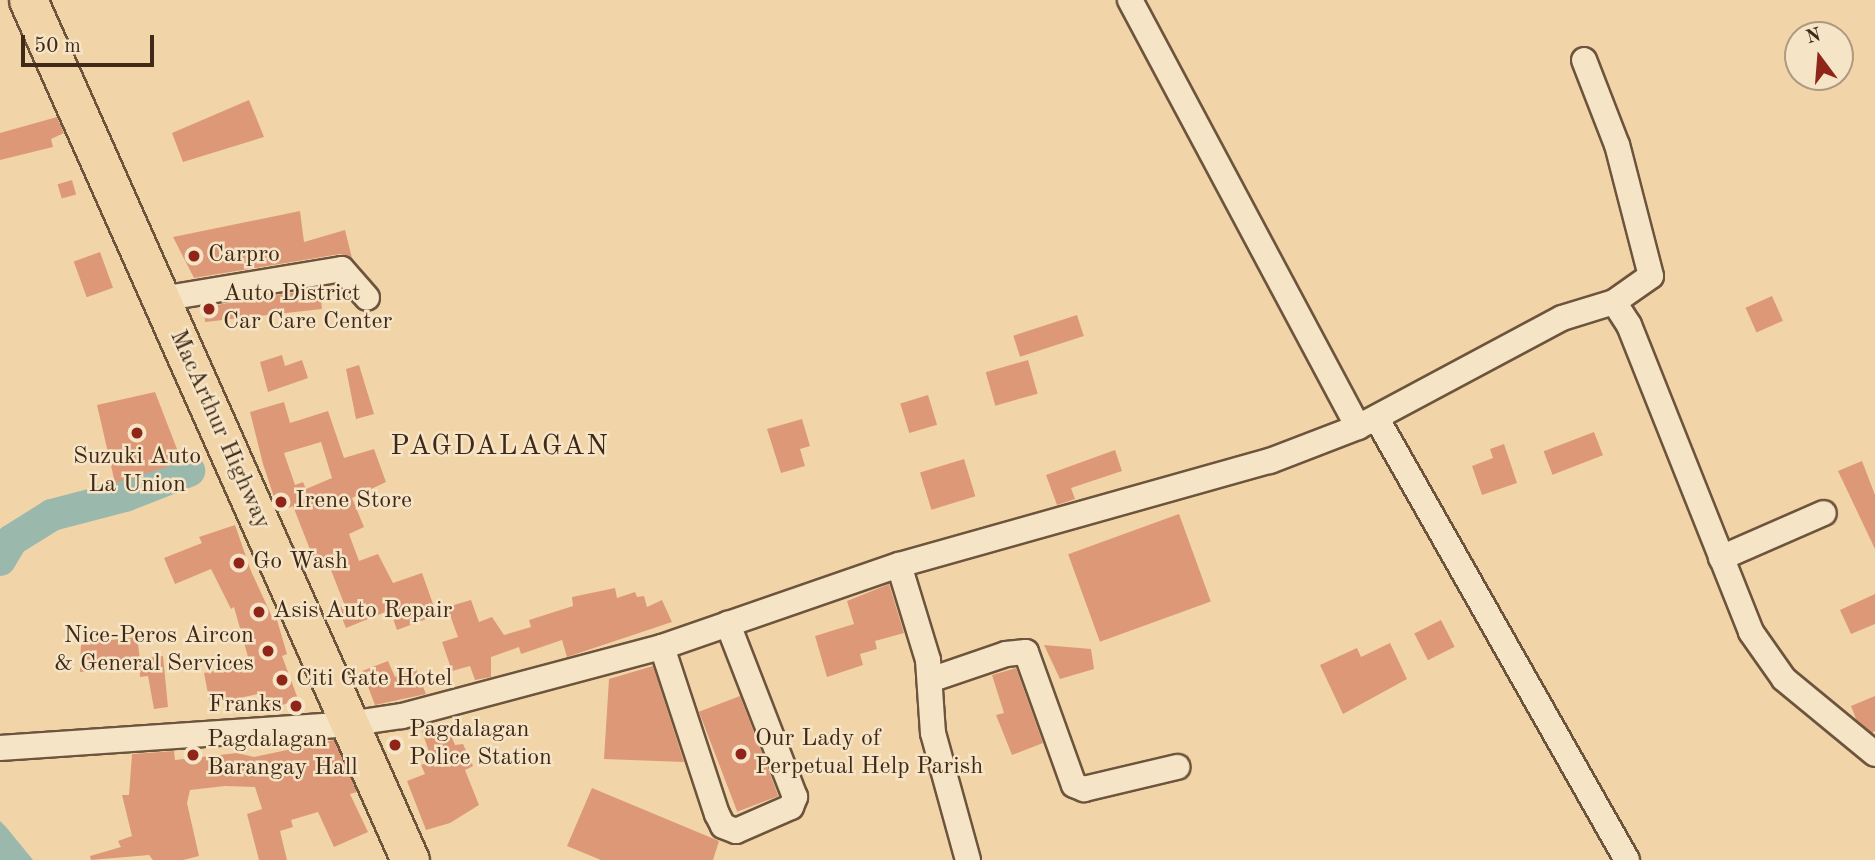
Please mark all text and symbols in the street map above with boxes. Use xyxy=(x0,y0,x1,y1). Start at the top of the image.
scale bar xyxy=(24,21,158,65)
north arrow xyxy=(1784,21,1854,91)
text: N xyxy=(1804,26,1823,48)
text: 50 m xyxy=(34,36,81,57)
place label: Carpro xyxy=(208,242,280,270)
marker: Carpro xyxy=(186,248,202,264)
place label: Auto District Car Care Center xyxy=(223,281,392,337)
marker: Auto District Car Care Center xyxy=(201,301,217,317)
street label: MacArthur Highway xyxy=(162,326,276,534)
marker: Suzuki Auto La Union xyxy=(129,425,145,441)
district label: PAGDALAGAN xyxy=(391,430,609,464)
place label: Suzuki Auto La Union xyxy=(73,444,201,500)
place label: Irene Store xyxy=(295,488,412,516)
marker: Irene Store xyxy=(273,494,289,510)
place label: Go Wash xyxy=(253,549,348,577)
marker: Go Wash xyxy=(231,555,247,571)
place label: Asis Auto Repair xyxy=(273,598,452,626)
marker: Asis Auto Repair xyxy=(251,604,267,620)
place label: Nice-Peros Aircon & General Services xyxy=(54,623,254,679)
marker: Nice-Peros Aircon & General Services xyxy=(260,643,276,659)
place label: Citi Gate Hotel xyxy=(296,666,452,694)
marker: Citi Gate Hotel xyxy=(274,672,290,688)
place label: Franks xyxy=(208,692,282,720)
marker: Franks xyxy=(288,698,304,714)
place label: Pagdalagan Police Station xyxy=(409,717,552,773)
place label: Our Lady of Perpetual Help Parish xyxy=(755,726,983,782)
place label: Pagdalagan Barangay Hall xyxy=(207,727,358,783)
marker: Pagdalagan Police Station xyxy=(387,737,403,753)
marker: Our Lady of Perpetual Help Parish xyxy=(733,746,749,762)
marker: Pagdalagan Barangay Hall xyxy=(185,747,201,763)

